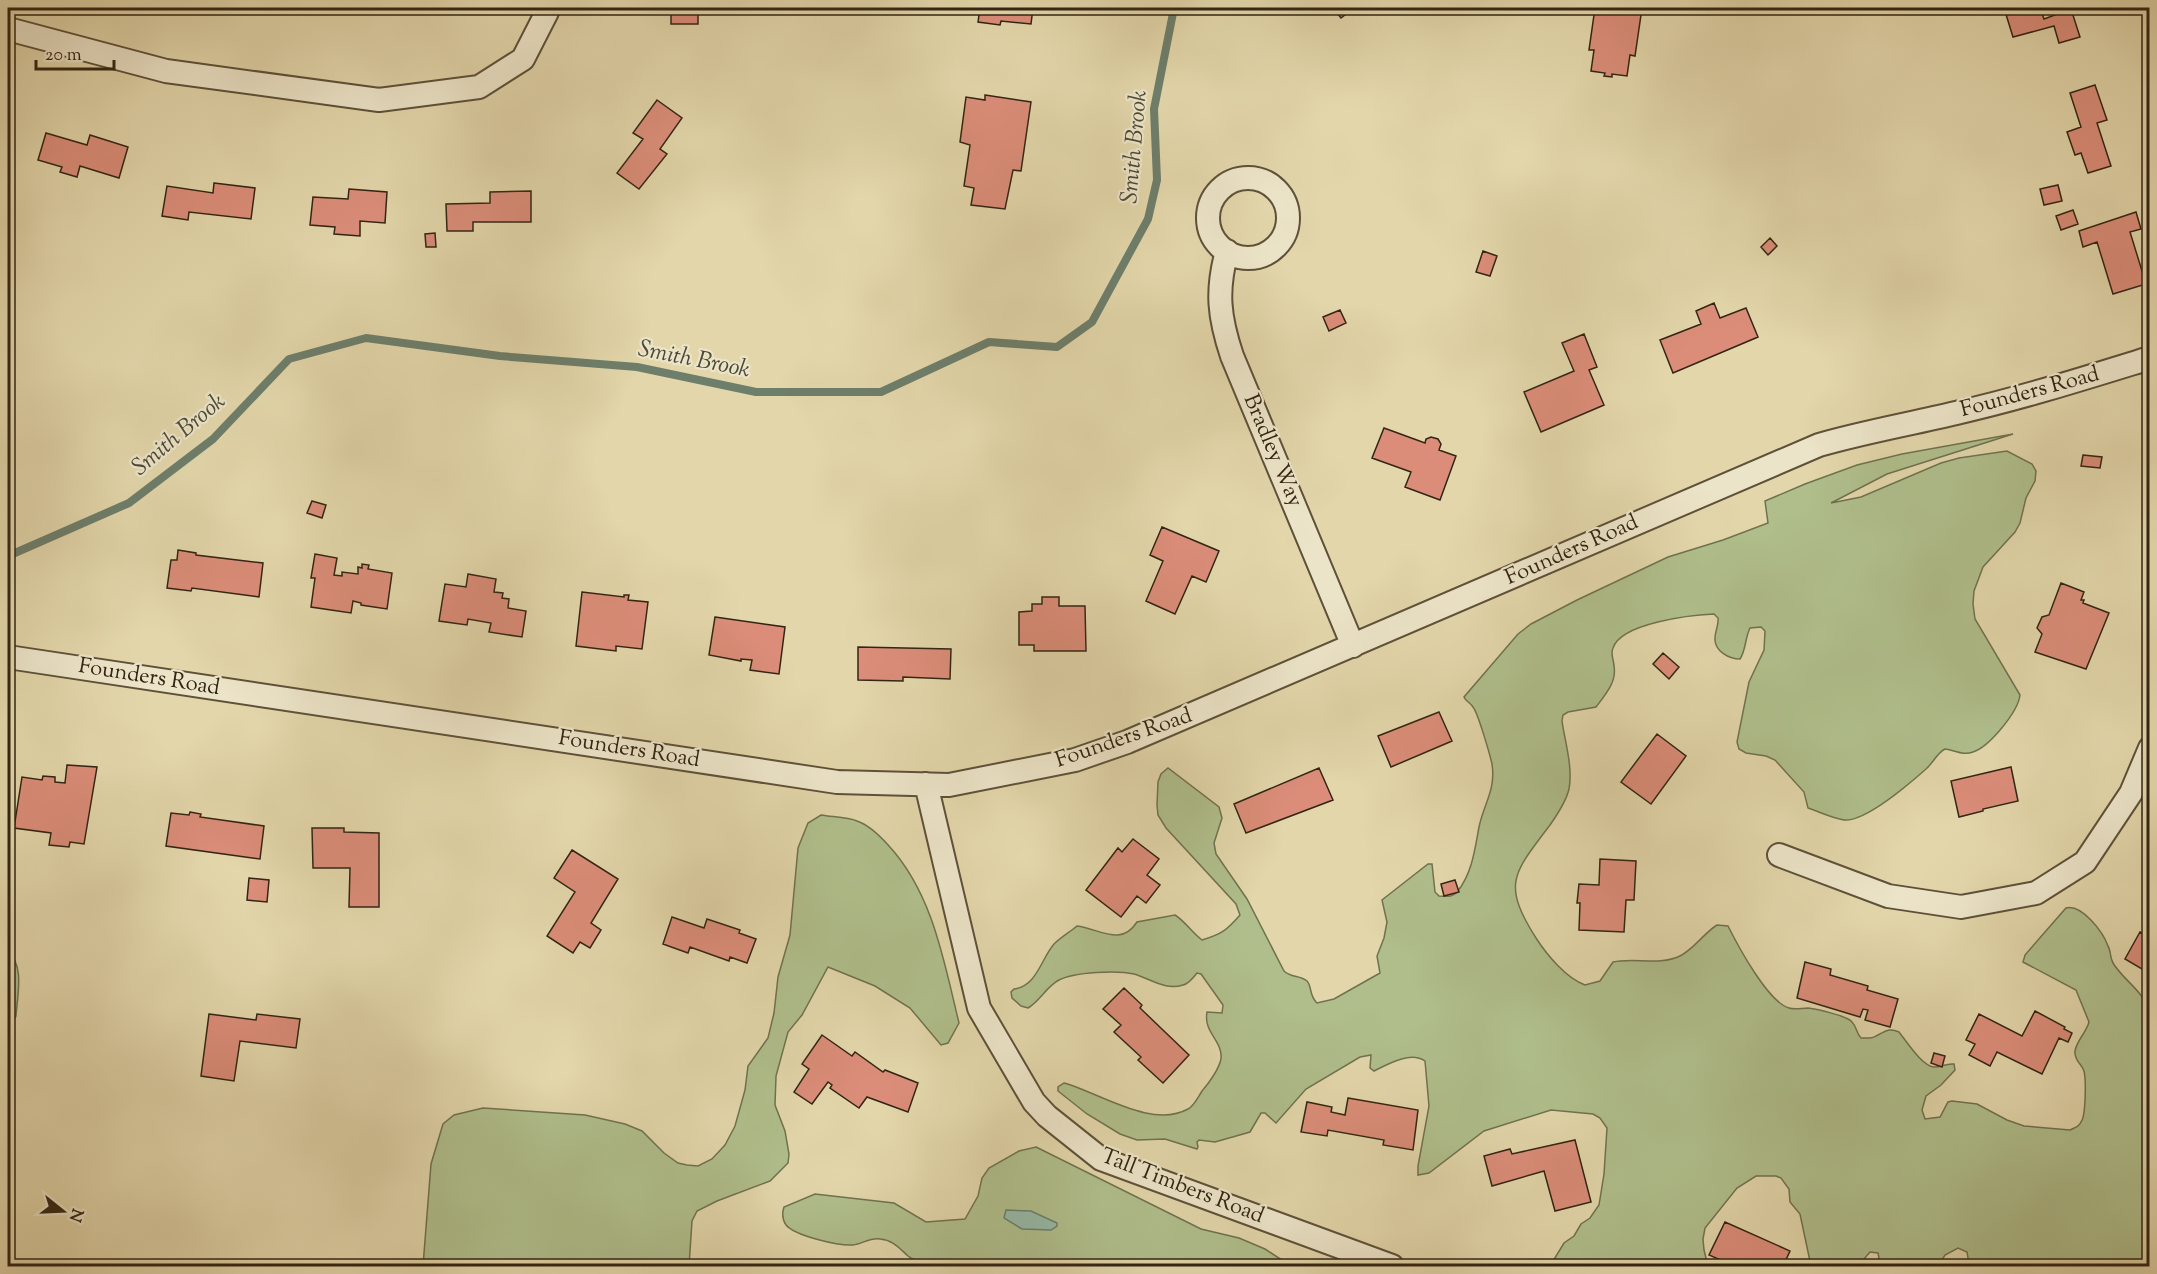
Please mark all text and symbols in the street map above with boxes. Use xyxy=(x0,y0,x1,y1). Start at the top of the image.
scale bar xyxy=(36,33,114,71)
text: 20 m xyxy=(45,43,82,69)
water label: Smith Brook xyxy=(1113,89,1157,205)
water label: Smith Brook xyxy=(635,332,753,388)
street label: Founders Road xyxy=(1957,359,2103,427)
water label: Smith Brook xyxy=(125,385,233,484)
street label: Bradley Way xyxy=(1234,390,1310,512)
street label: Founders Road xyxy=(1500,507,1644,595)
street label: Founders Road xyxy=(76,651,222,705)
street label: Founders Road xyxy=(1051,701,1197,777)
street label: Founders Road xyxy=(556,723,702,777)
street label: Tall Timbers Road xyxy=(1096,1141,1268,1233)
north arrow xyxy=(33,1181,93,1241)
text: N xyxy=(62,1205,88,1225)

